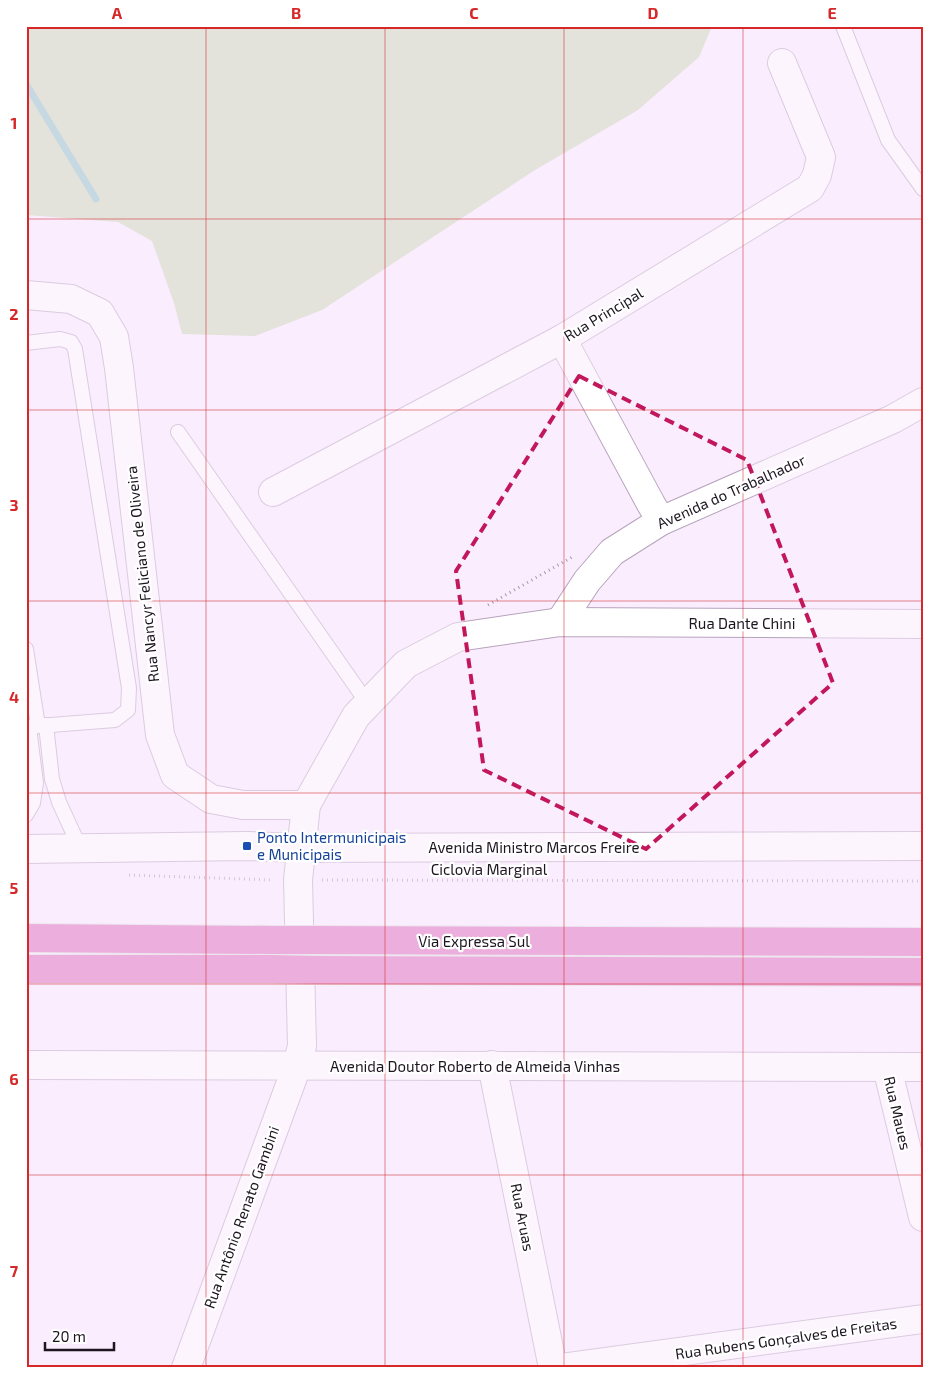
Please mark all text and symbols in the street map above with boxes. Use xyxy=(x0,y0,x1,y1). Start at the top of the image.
text: A xyxy=(112,3,123,22)
text: B xyxy=(291,3,301,22)
text: C xyxy=(469,3,479,22)
text: D xyxy=(648,3,659,22)
text: E xyxy=(827,3,837,22)
text: 1 xyxy=(11,113,17,132)
street label: Rua Principal xyxy=(560,283,646,345)
text: 2 xyxy=(9,304,19,323)
street label: Avenida do Trabalhador xyxy=(654,450,808,532)
street label: Rua Nancyr Feliciano de Oliveira xyxy=(122,465,162,683)
text: 3 xyxy=(9,495,19,514)
street label: Rua Dante Chini xyxy=(689,614,795,632)
text: 4 xyxy=(9,687,19,706)
place label: Ponto Intermunicipais e Municipais xyxy=(257,828,406,863)
street label: Avenida Ministro Marcos Freire xyxy=(428,838,640,856)
marker: Ponto Intermunicipais e Municipais xyxy=(241,840,253,852)
street label: Ciclovia Marginal xyxy=(431,860,548,878)
text: 5 xyxy=(10,878,19,897)
street label: Via Expressa Sul xyxy=(418,932,530,950)
street label: Avenida Doutor Roberto de Almeida Vinhas xyxy=(330,1057,620,1075)
text: 6 xyxy=(9,1069,19,1088)
street label: Rua Maues xyxy=(881,1074,915,1152)
street label: Rua Antônio Renato Gambini xyxy=(200,1123,282,1311)
street label: Rua Aruas xyxy=(508,1182,538,1252)
text: 7 xyxy=(10,1261,19,1280)
street label: Rua Rubens Gonçalves de Freitas xyxy=(674,1314,898,1363)
scale bar xyxy=(45,1319,114,1351)
text: 20 m xyxy=(52,1327,86,1345)

